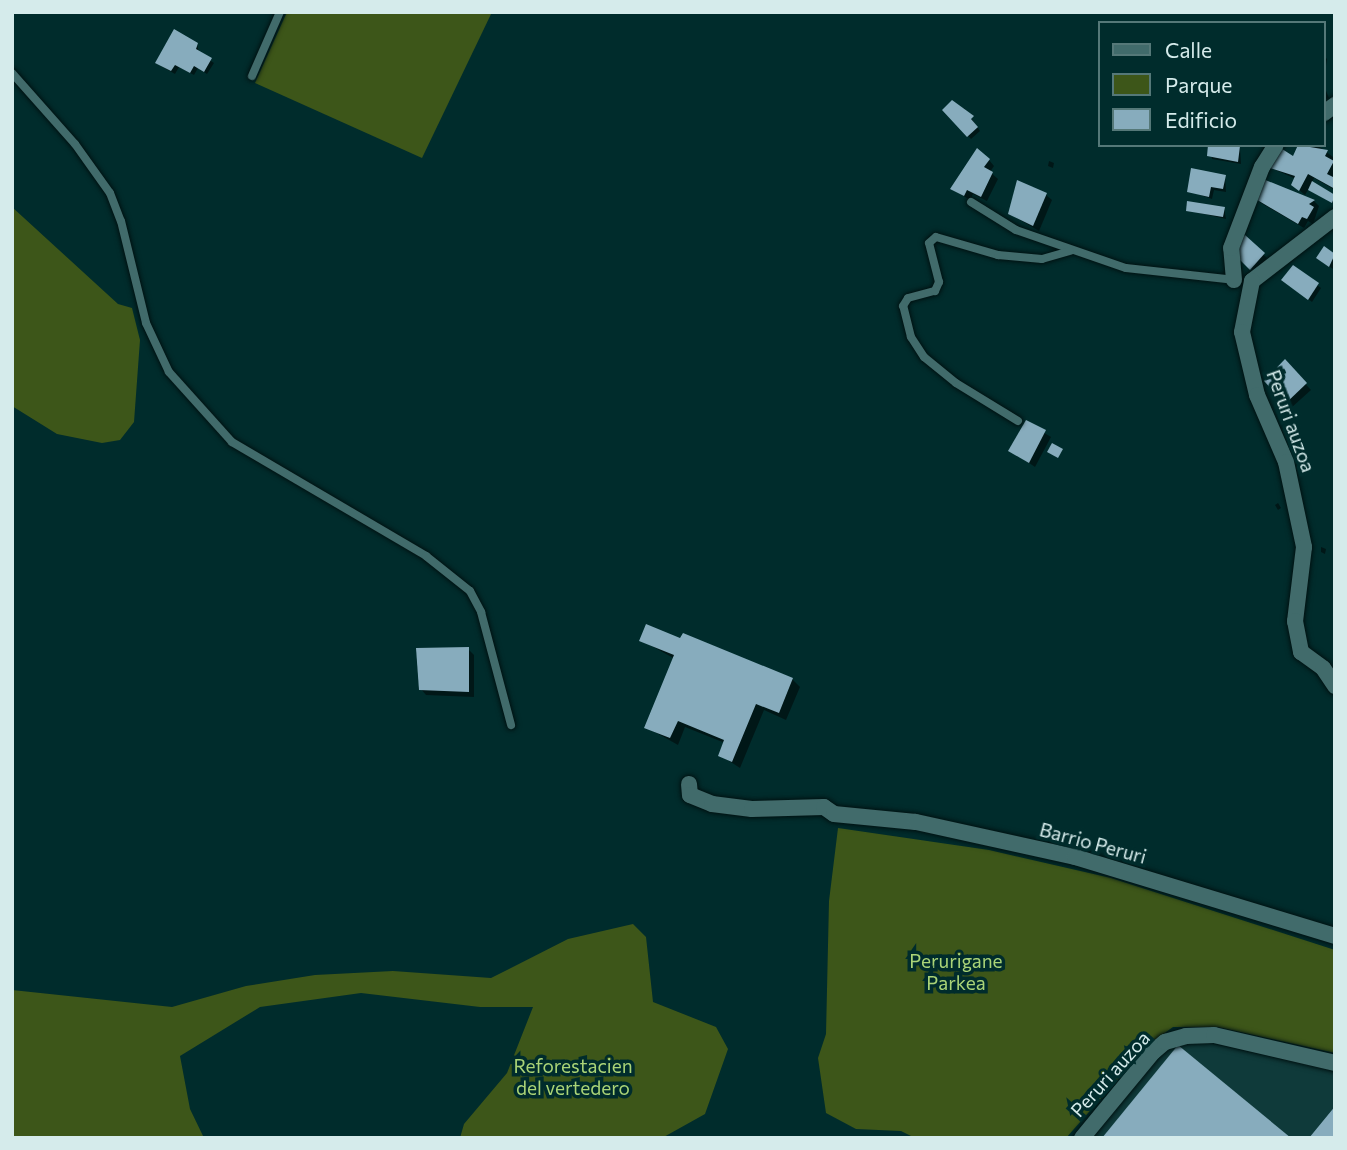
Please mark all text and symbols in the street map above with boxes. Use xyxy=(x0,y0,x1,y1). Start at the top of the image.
legend xyxy=(1098,21,1326,147)
text: Calle xyxy=(1165,37,1212,62)
text: Parque xyxy=(1165,72,1232,97)
text: Edificio xyxy=(1165,107,1237,132)
street label: Peruri auzoa xyxy=(1262,367,1320,475)
street label: Barrio Peruri xyxy=(1037,818,1149,868)
park label: Perurigane Parkea xyxy=(909,950,1003,994)
street label: Peruri auzoa xyxy=(1066,1027,1154,1121)
park label: Reforestacien del vertedero xyxy=(513,1055,633,1099)

